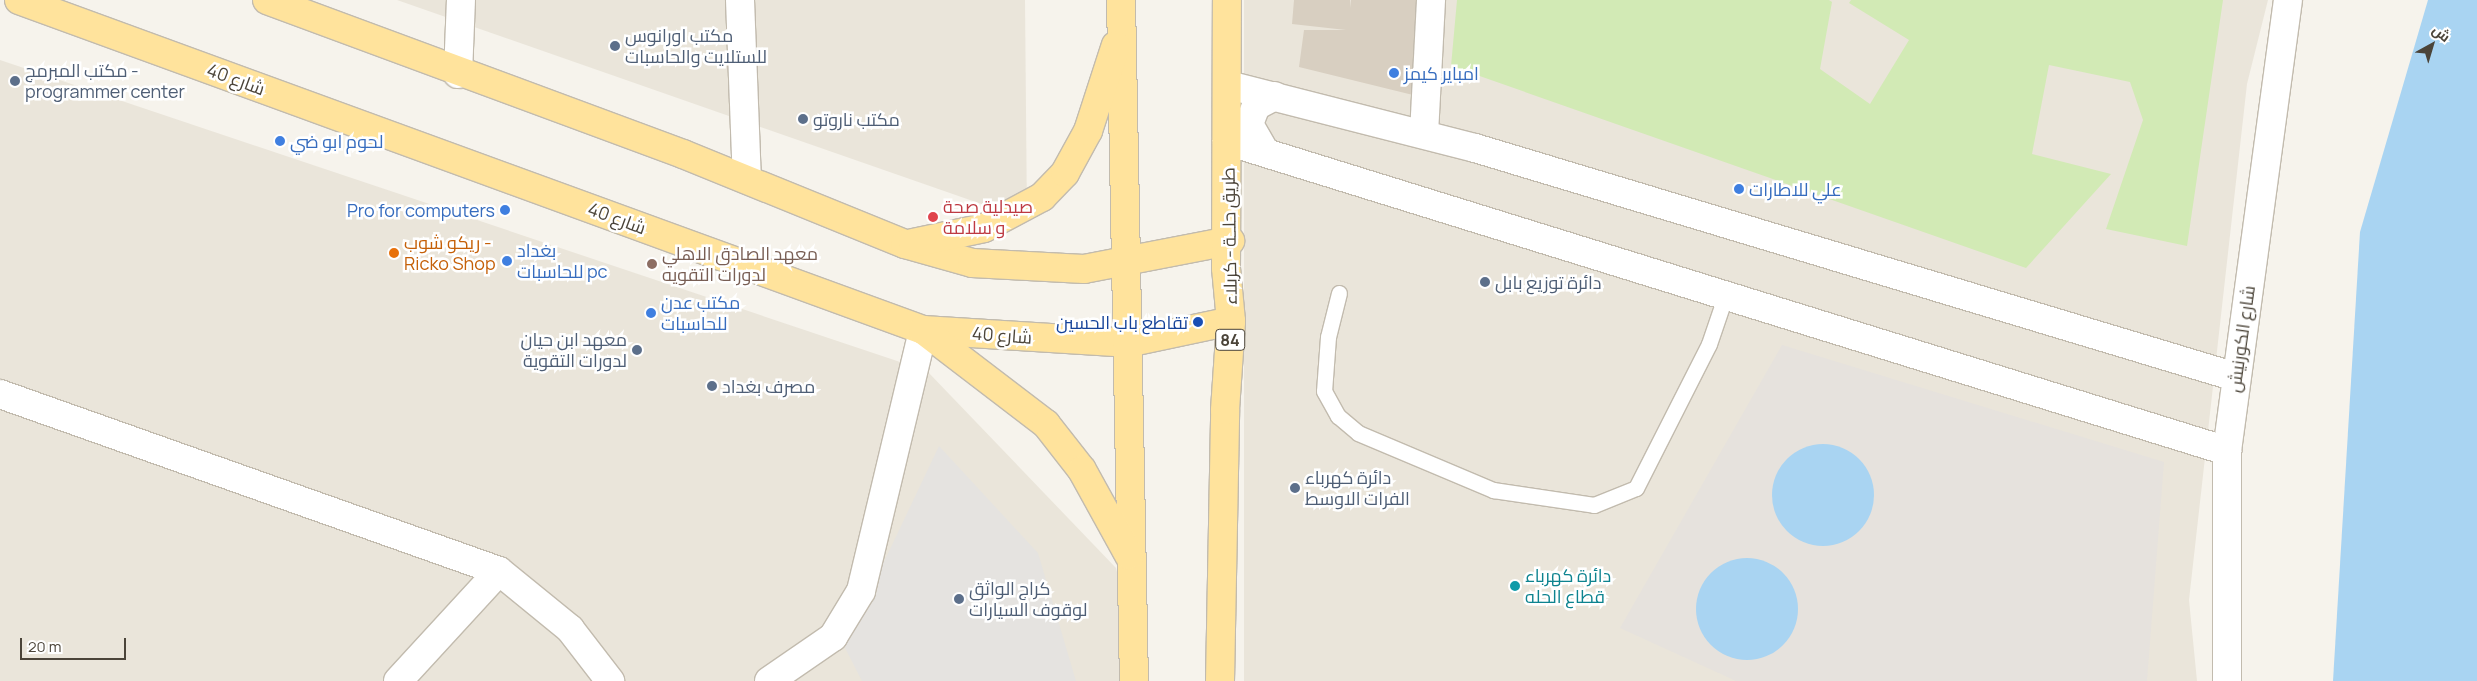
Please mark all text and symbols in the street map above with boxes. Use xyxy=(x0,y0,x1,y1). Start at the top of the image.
north arrow xyxy=(2407,20,2457,70)
text: ش xyxy=(2429,20,2455,46)
place label: مكتب اورانوس للستلايت والحاسبات xyxy=(625,25,767,68)
marker: مكتب اورانوس للستلايت والحاسبات xyxy=(609,40,621,52)
street label: شارع 40 xyxy=(204,59,268,99)
place label: مكتب المبرمج - programmer center xyxy=(25,60,185,102)
place label: امباير كيمز xyxy=(1404,62,1479,84)
marker: امباير كيمز xyxy=(1388,67,1400,79)
marker: مكتب المبرمج - programmer center xyxy=(9,75,21,87)
place label: مكتب ناروتو xyxy=(813,108,900,130)
marker: مكتب ناروتو xyxy=(797,113,809,125)
place label: لحوم ابو ضي xyxy=(290,130,383,152)
marker: لحوم ابو ضي xyxy=(274,135,286,147)
street label: طريق حلــة - كربلاء xyxy=(1217,167,1241,305)
place label: علي للاطارات xyxy=(1749,178,1842,200)
marker: علي للاطارات xyxy=(1733,183,1745,195)
place label: صيدلية صحة و سلامة xyxy=(943,196,1033,238)
street label: شارع 40 xyxy=(585,198,649,238)
place label: Pro for computers xyxy=(347,199,495,221)
marker: Pro for computers xyxy=(499,204,511,216)
marker: صيدلية صحة و سلامة xyxy=(927,211,939,223)
place label: ريكو شوب - Ricko Shop xyxy=(404,232,496,274)
place label: بغداد للحاسبات pc xyxy=(517,240,608,282)
place label: معهد الصادق الاهلي لدورات التقويه xyxy=(662,243,818,286)
marker: ريكو شوب - Ricko Shop xyxy=(388,247,400,259)
marker: بغداد للحاسبات pc xyxy=(501,255,513,267)
marker: معهد الصادق الاهلي لدورات التقويه xyxy=(646,258,658,270)
place label: دائرة توزيع بابل xyxy=(1495,271,1602,293)
marker: دائرة توزيع بابل xyxy=(1479,276,1491,288)
street label: شارع الكورنيش xyxy=(2223,284,2259,394)
place label: مكتب عدن للحاسبات xyxy=(661,292,740,334)
marker: مكتب عدن للحاسبات xyxy=(645,307,657,319)
place label: تقاطع باب الحسين xyxy=(1056,311,1188,333)
marker: تقاطع باب الحسين xyxy=(1192,316,1204,328)
street label: شارع 40 xyxy=(971,322,1033,348)
road number: 84 xyxy=(1215,326,1245,354)
place label: معهد ابن حيان لدورات التقوية xyxy=(520,329,627,372)
marker: معهد ابن حيان لدورات التقوية xyxy=(631,344,643,356)
place label: مصرف بغداد xyxy=(722,375,815,397)
marker: مصرف بغداد xyxy=(706,380,718,392)
place label: دائرة كهرباء الفرات الاوسط xyxy=(1305,467,1410,509)
marker: دائرة كهرباء الفرات الاوسط xyxy=(1289,482,1301,494)
place label: دائرة كهرباء قطاع الحله xyxy=(1525,565,1611,608)
place label: كراج الواثق لوقوف السيارات xyxy=(969,578,1088,620)
marker: دائرة كهرباء قطاع الحله xyxy=(1509,580,1521,592)
marker: كراج الواثق لوقوف السيارات xyxy=(953,593,965,605)
scale bar xyxy=(22,628,129,660)
text: 20 m xyxy=(28,636,61,657)

